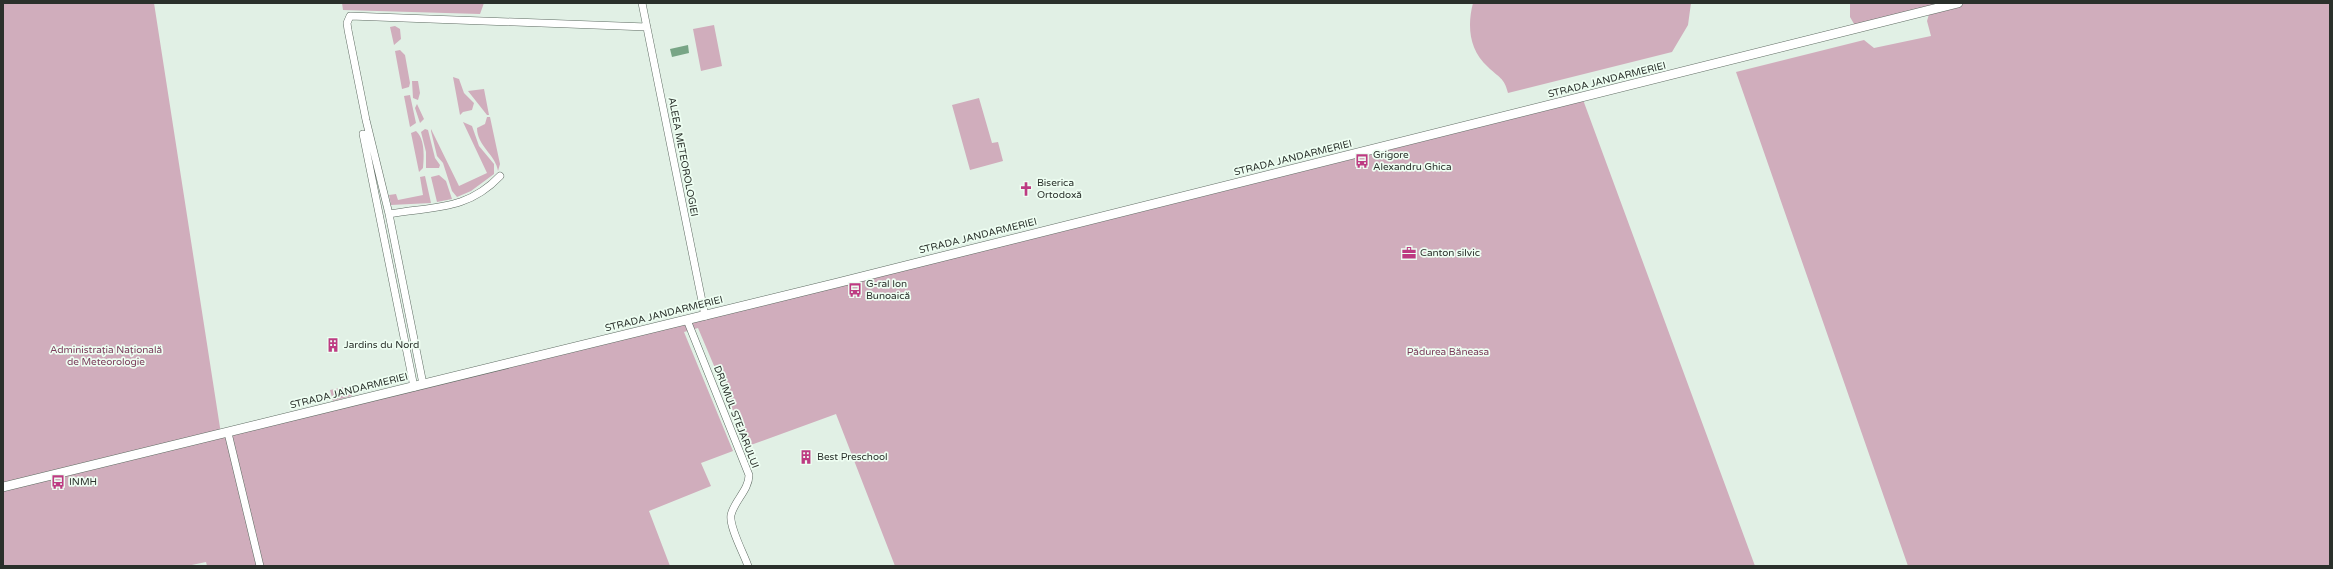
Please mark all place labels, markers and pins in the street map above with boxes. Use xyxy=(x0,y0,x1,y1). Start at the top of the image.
place label: Grigore Alexandru Ghica xyxy=(1373,149,1452,173)
bus stop icon: Grigore Alexandru Ghica xyxy=(1354,153,1370,169)
place label: Biserica Ortodoxă xyxy=(1037,177,1082,201)
church icon: Biserica Ortodoxă xyxy=(1018,181,1034,197)
office icon: Canton silvic xyxy=(1401,245,1417,261)
place label: Canton silvic xyxy=(1420,247,1480,259)
place label: G-ral Ion Bunoaică xyxy=(866,278,910,302)
bus stop icon: G-ral Ion Bunoaică xyxy=(847,282,863,298)
building icon: Jardins du Nord xyxy=(325,337,341,353)
place label: Jardins du Nord xyxy=(344,339,419,351)
building icon: Best Preschool xyxy=(798,449,814,465)
place label: Best Preschool xyxy=(817,451,888,463)
bus stop icon: INMH xyxy=(50,474,66,490)
place label: INMH xyxy=(69,476,97,488)

